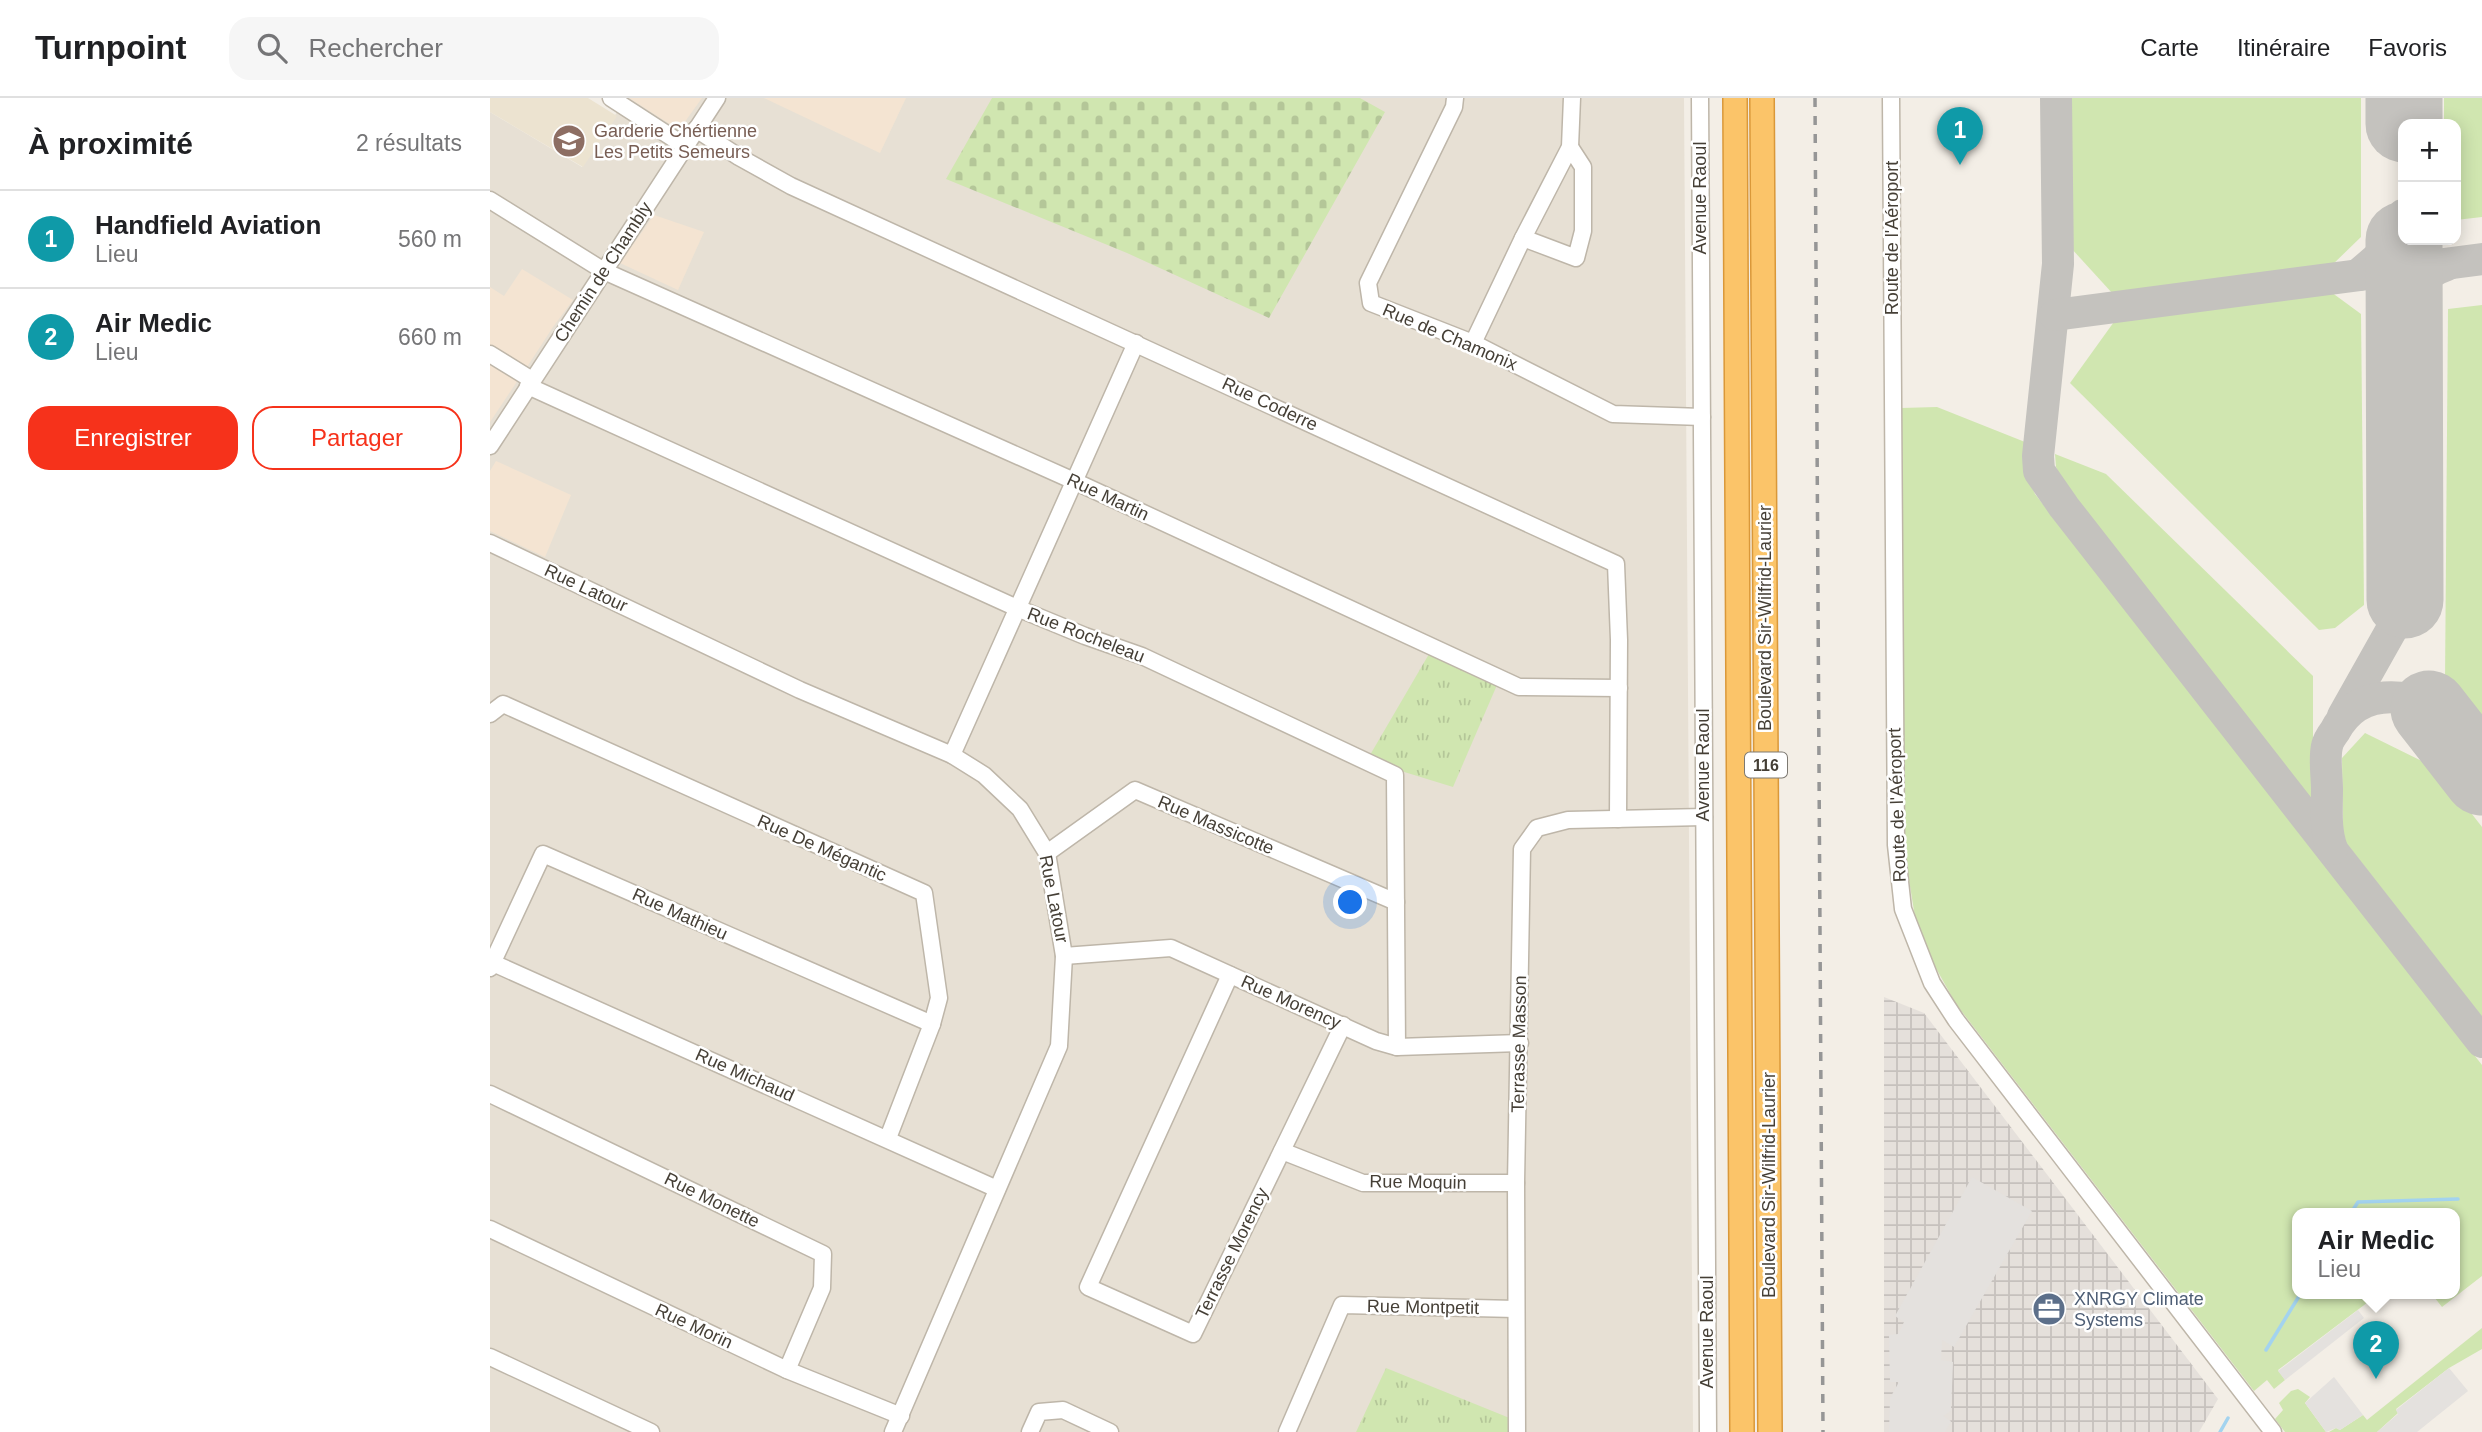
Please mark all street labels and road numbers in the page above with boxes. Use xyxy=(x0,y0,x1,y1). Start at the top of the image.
street label: Avenue Raoul xyxy=(1690,142,1710,254)
street label: Route de l'Aéroport xyxy=(1882,161,1902,315)
street label: Chemin de Chambly xyxy=(550,198,656,346)
street label: Rue de Chamonix xyxy=(1380,300,1520,374)
street label: Rue Coderre xyxy=(1219,373,1321,435)
street label: Rue Martin xyxy=(1064,469,1152,525)
street label: Boulevard Sir-Wilfrid-Laurier xyxy=(1755,505,1775,731)
street label: Rue Latour xyxy=(541,560,631,616)
street label: Rue Rocheleau xyxy=(1024,603,1148,667)
street label: Avenue Raoul xyxy=(1693,709,1713,821)
street label: Route de l'Aéroport xyxy=(1884,727,1910,883)
road number: 116 xyxy=(1745,752,1787,778)
street label: Rue Massicotte xyxy=(1155,792,1277,858)
street label: Rue De Mégantic xyxy=(754,811,890,885)
street label: Rue Latour xyxy=(1036,853,1072,945)
street label: Rue Mathieu xyxy=(629,884,731,944)
street label: Rue Morency xyxy=(1238,971,1344,1033)
street label: Terrasse Masson xyxy=(1508,975,1530,1113)
street label: Rue Michaud xyxy=(692,1044,798,1106)
street label: Boulevard Sir-Wilfrid-Laurier xyxy=(1759,1072,1779,1298)
street label: Rue Monette xyxy=(661,1168,763,1232)
street label: Rue Moquin xyxy=(1369,1171,1467,1193)
street label: Terrasse Morency xyxy=(1192,1184,1272,1322)
street label: Avenue Raoul xyxy=(1697,1276,1717,1388)
street label: Rue Montpetit xyxy=(1367,1296,1479,1318)
street label: Rue Morin xyxy=(652,1299,736,1353)

